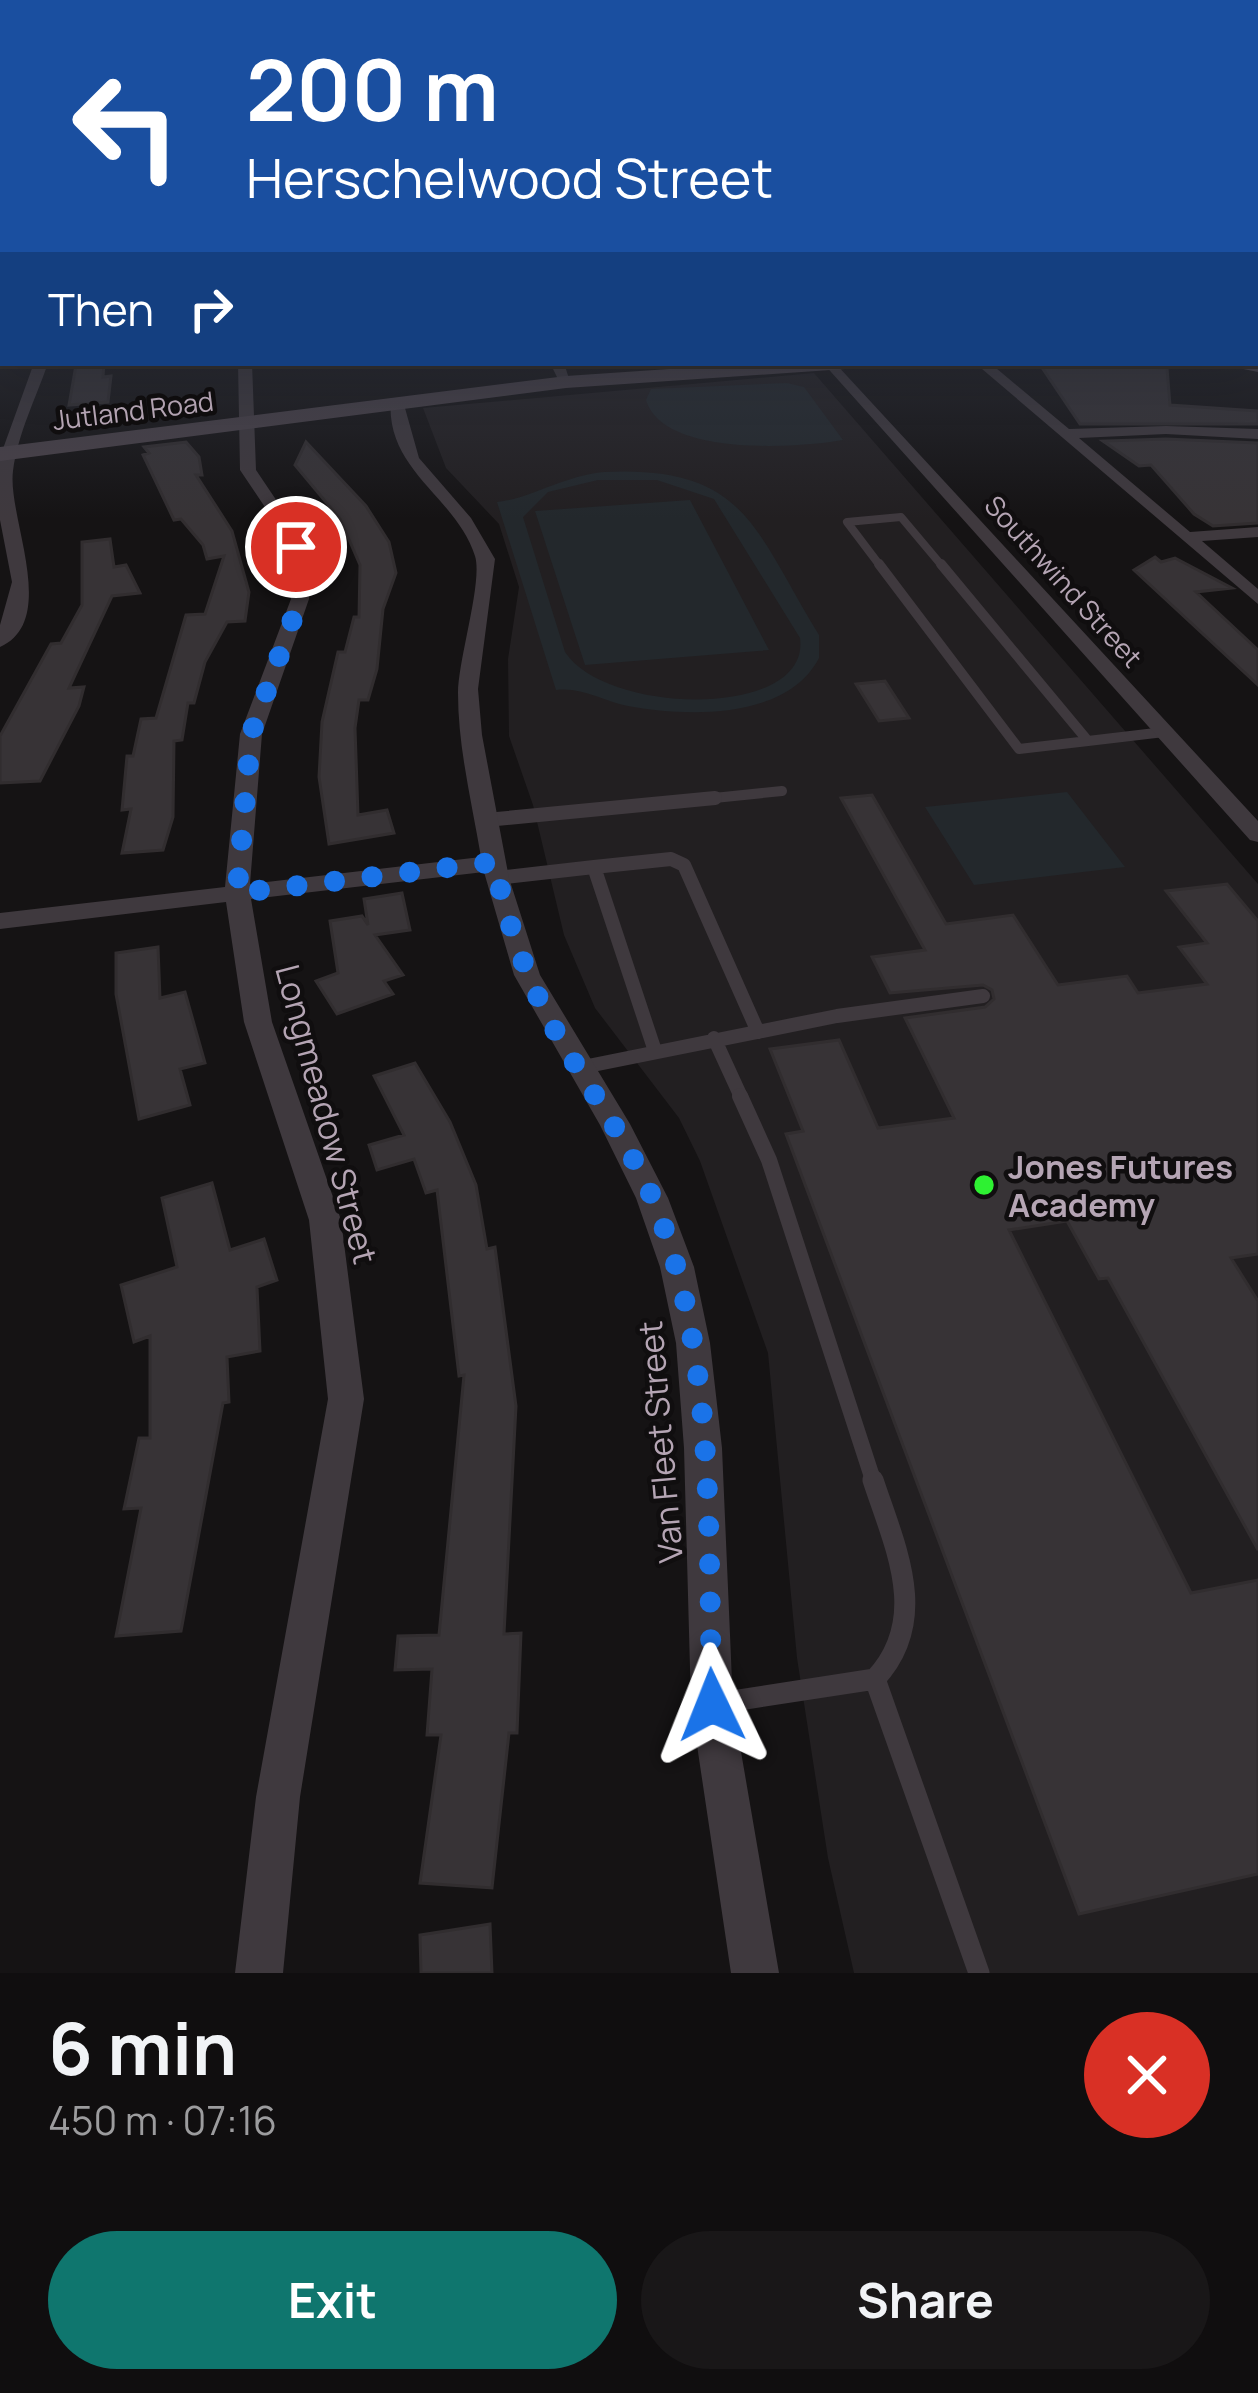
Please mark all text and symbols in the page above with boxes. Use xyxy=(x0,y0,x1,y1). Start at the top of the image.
text: 200 m xyxy=(246,31,499,146)
icon: left xyxy=(48,48,204,204)
text: Herschelwood Street xyxy=(246,140,773,214)
icon: right xyxy=(178,276,244,342)
text: Then xyxy=(48,278,154,340)
street label: Jutland Road xyxy=(50,382,216,438)
street label: Southwind Street xyxy=(977,487,1151,675)
pin xyxy=(245,496,347,598)
icon: arrive xyxy=(263,514,329,580)
street label: Longmeadow Street xyxy=(265,959,389,1269)
place label: Jones Futures Academy xyxy=(1008,1144,1233,1227)
marker: Jones Futures Academy xyxy=(971,1172,997,1198)
street label: Van Fleet Street xyxy=(627,1319,693,1565)
position arrow xyxy=(649,1642,775,1768)
text: 6 min xyxy=(48,1998,237,2097)
button: close xyxy=(1084,2012,1210,2138)
text: 450 m · 07:16 xyxy=(48,2093,277,2147)
button: Exit xyxy=(48,2231,617,2369)
button: Share xyxy=(641,2231,1210,2369)

